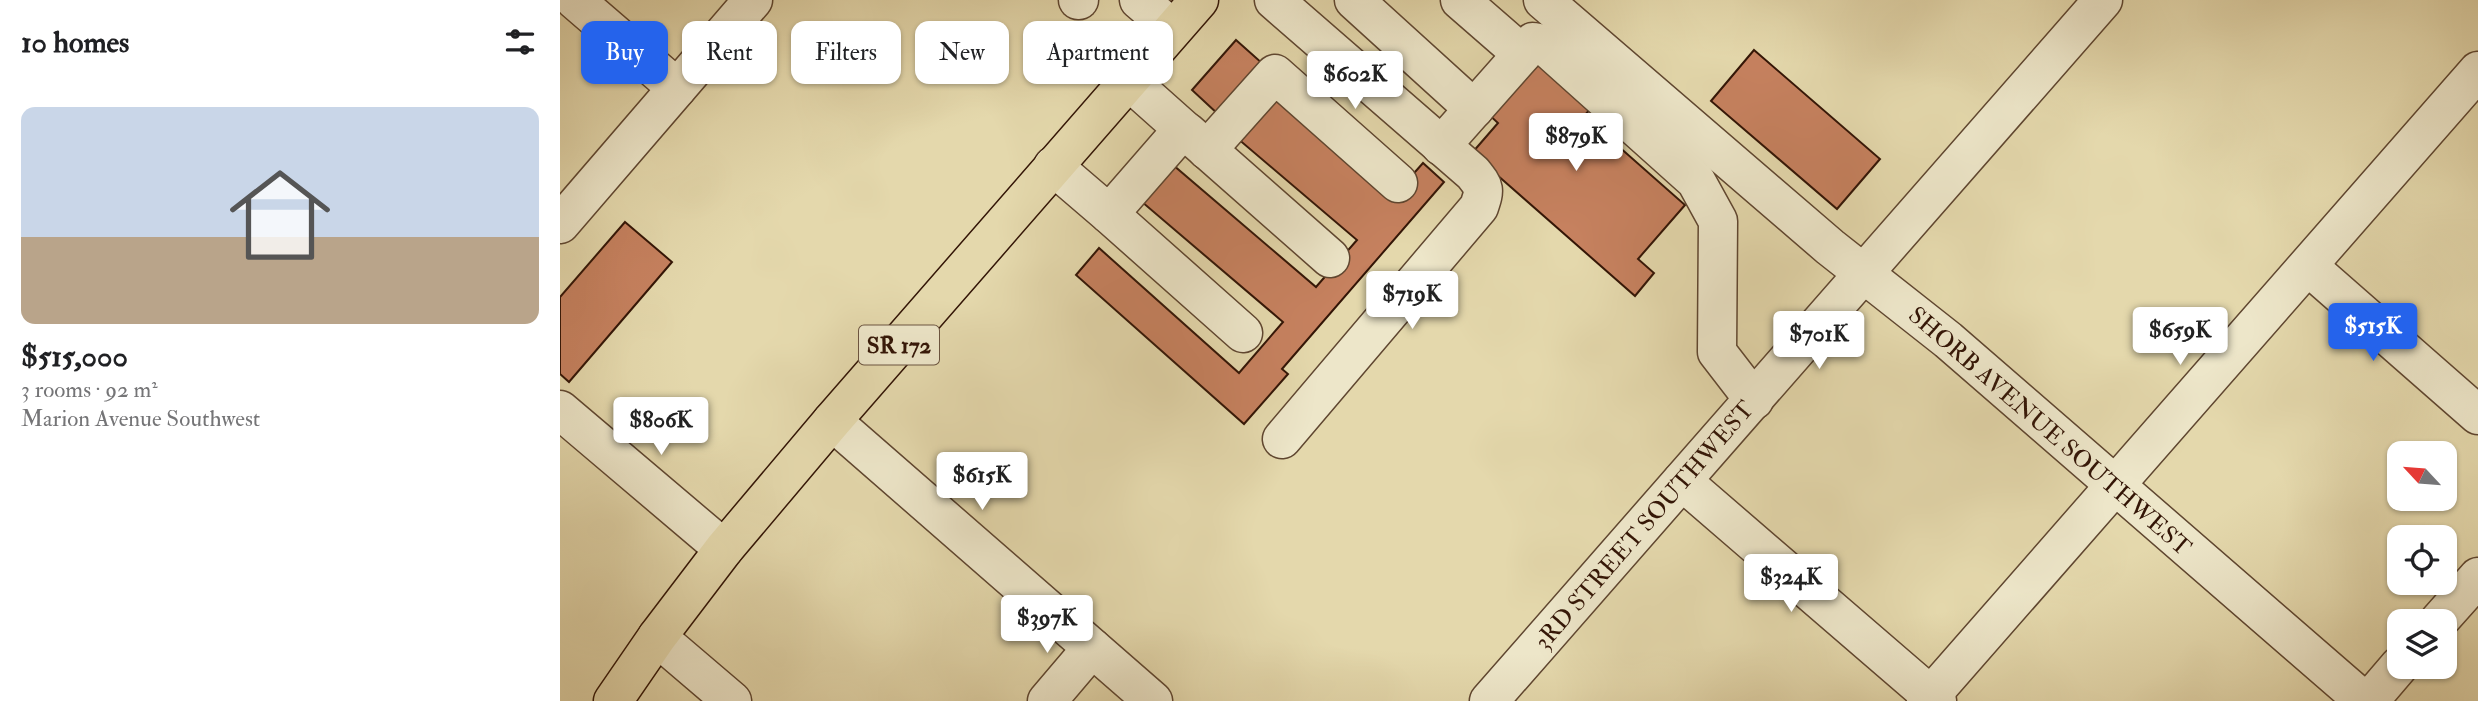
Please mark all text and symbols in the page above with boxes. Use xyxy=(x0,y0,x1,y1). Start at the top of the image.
chip: Buy xyxy=(581,21,668,84)
chip: Rent xyxy=(682,21,777,84)
chip: Filters xyxy=(791,21,901,84)
chip: New xyxy=(915,21,1009,84)
chip: Apartment xyxy=(1023,21,1173,84)
icon: filters xyxy=(501,23,539,61)
text: 10 homes xyxy=(21,24,129,61)
pin: $602K xyxy=(1306,52,1404,111)
text: $602K xyxy=(1323,59,1387,88)
pin: $879K xyxy=(1527,114,1625,173)
text: $879K xyxy=(1545,121,1607,150)
icon: home xyxy=(217,152,343,278)
pin: $719K xyxy=(1363,272,1461,331)
text: $719K xyxy=(1382,279,1442,308)
street label: SHORB AVENUE SOUTHWEST xyxy=(1902,300,2198,563)
pin: $515K xyxy=(2324,304,2422,363)
pin: $659K xyxy=(2131,308,2229,367)
text: $515K xyxy=(2344,311,2402,340)
pin: $701K xyxy=(1770,312,1868,371)
text: $659K xyxy=(2149,315,2211,344)
text: $701K xyxy=(1789,319,1849,348)
road number: SR 172 xyxy=(859,326,939,364)
text: $515,000 xyxy=(21,338,128,375)
text: 3 rooms · 92 m² xyxy=(21,375,158,404)
street label: 3RD STREET SOUTHWEST xyxy=(1528,394,1761,656)
pin: $806K xyxy=(612,398,710,457)
text: Marion Avenue Southwest xyxy=(21,404,260,433)
text: $806K xyxy=(629,405,693,434)
north arrow xyxy=(2387,441,2457,511)
map controls xyxy=(2387,441,2457,679)
pin: $615K xyxy=(933,452,1031,512)
text: $615K xyxy=(953,460,1011,489)
button: locate xyxy=(2387,525,2457,595)
pin: $324K xyxy=(1742,554,1840,614)
text: $324K xyxy=(1760,562,1822,591)
pin: $397K xyxy=(998,596,1096,655)
text: $397K xyxy=(1017,603,1077,632)
button: layers xyxy=(2387,609,2457,679)

